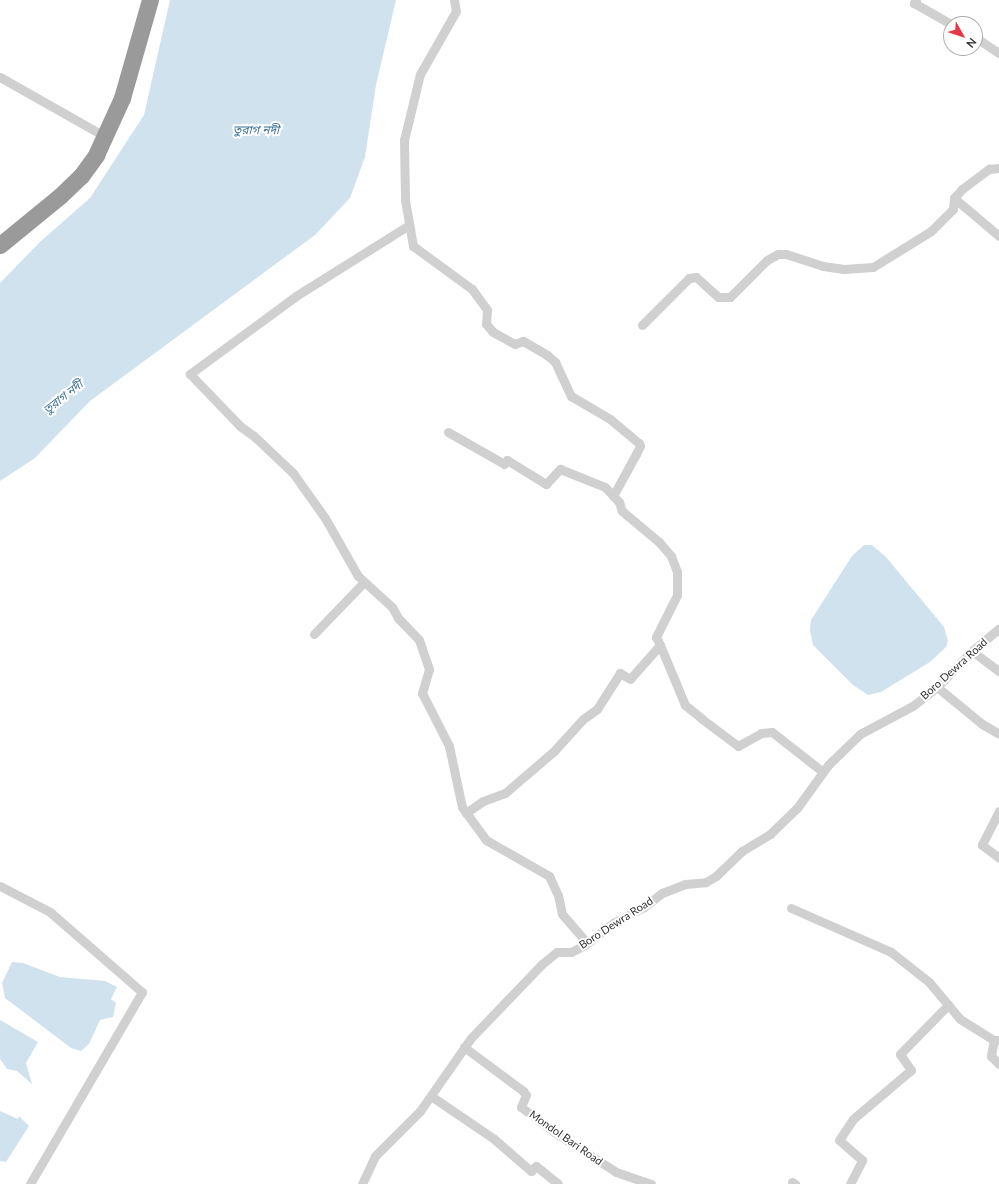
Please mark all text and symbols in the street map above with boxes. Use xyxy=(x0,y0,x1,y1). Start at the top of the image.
north arrow xyxy=(943,16,983,56)
text: N xyxy=(964,36,980,51)
water label: তুরাগ নদী xyxy=(233,123,279,137)
water label: তুরাগ নদী xyxy=(40,377,86,417)
street label: Boro Dewra Road xyxy=(918,636,990,702)
street label: Boro Dewra Road xyxy=(577,894,655,952)
street label: Mondol Bari Road xyxy=(527,1108,605,1168)

